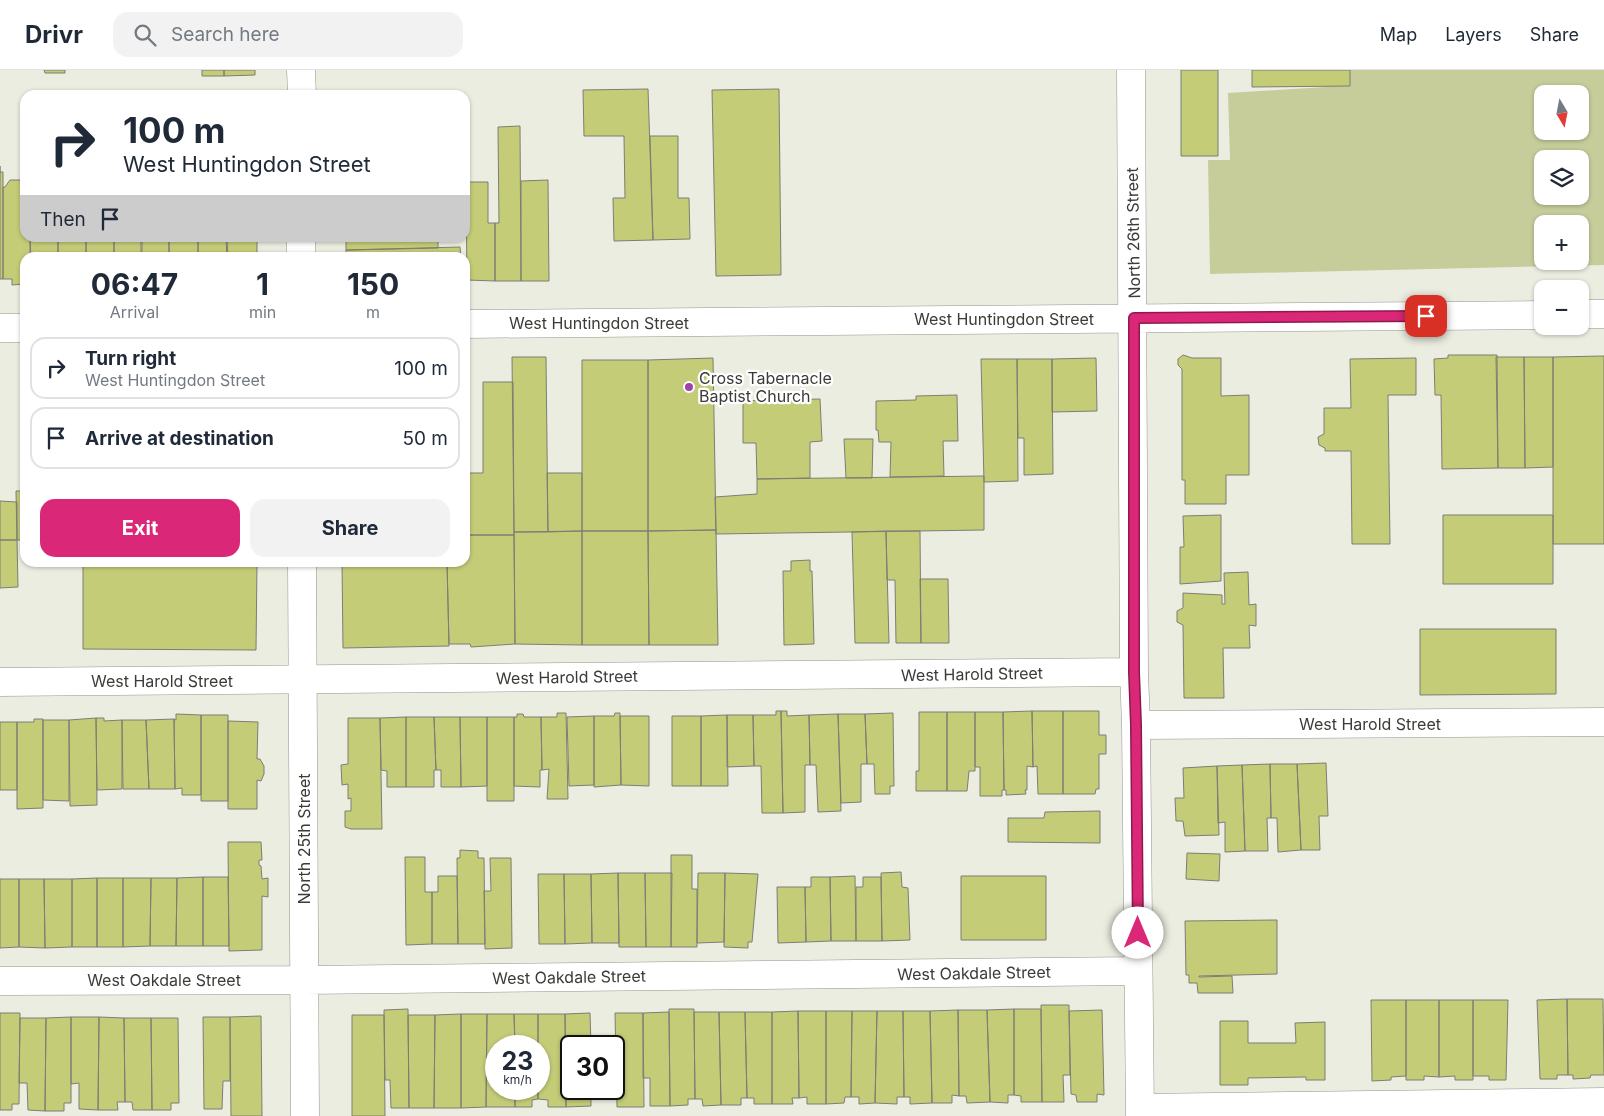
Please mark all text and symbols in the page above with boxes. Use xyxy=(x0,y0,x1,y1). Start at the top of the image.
search box xyxy=(113,12,463,57)
text: Drivr xyxy=(25,20,83,49)
icon: search xyxy=(131,21,159,49)
text: Search here xyxy=(171,23,280,46)
text: Map xyxy=(1380,24,1417,45)
text: Layers xyxy=(1445,24,1502,45)
text: Share xyxy=(1530,24,1579,45)
north arrow xyxy=(1534,85,1589,140)
map controls xyxy=(1534,85,1589,335)
text: 100 m xyxy=(123,109,226,151)
icon: right xyxy=(40,110,105,175)
button: layers xyxy=(1534,150,1589,205)
text: West Huntingdon Street xyxy=(123,151,371,177)
street label: North 26th Street xyxy=(1122,167,1144,299)
icon: arrive xyxy=(96,205,124,233)
text: Then xyxy=(40,208,86,231)
button: + xyxy=(1534,215,1589,270)
text: 06:47 xyxy=(91,266,178,302)
text: 1 xyxy=(256,266,269,302)
text: 150 xyxy=(347,266,399,302)
button: − xyxy=(1534,280,1589,335)
pin xyxy=(1405,295,1447,337)
text: Arrival xyxy=(110,302,159,322)
text: min xyxy=(249,302,276,322)
text: m xyxy=(366,302,380,322)
icon: arrive xyxy=(1412,302,1440,330)
street label: West Huntingdon Street xyxy=(914,309,1094,329)
street label: West Huntingdon Street xyxy=(509,313,689,333)
text: Turn right xyxy=(85,347,176,370)
icon: right xyxy=(42,354,70,382)
text: 100 m xyxy=(394,357,448,380)
place label: Cross Tabernacle Baptist Church xyxy=(699,368,832,406)
text: West Huntingdon Street xyxy=(85,370,265,390)
marker: Cross Tabernacle Baptist Church xyxy=(683,381,695,393)
icon: arrive xyxy=(42,424,70,452)
text: Arrive at destination xyxy=(85,427,274,450)
text: 50 m xyxy=(402,427,448,450)
button: Exit xyxy=(40,499,240,557)
button: Share xyxy=(250,499,450,557)
street label: West Harold Street xyxy=(901,663,1043,685)
street label: West Harold Street xyxy=(496,666,638,688)
street label: West Harold Street xyxy=(91,671,233,691)
street label: West Harold Street xyxy=(1299,714,1441,734)
street label: North 25th Street xyxy=(294,774,314,904)
position arrow xyxy=(1111,906,1163,958)
street label: West Oakdale Street xyxy=(897,962,1051,984)
street label: West Oakdale Street xyxy=(492,966,646,988)
street label: West Oakdale Street xyxy=(87,970,241,990)
speed limit sign: 30 xyxy=(560,1035,625,1100)
text: 23 xyxy=(502,1046,533,1076)
text: km/h xyxy=(503,1072,532,1087)

